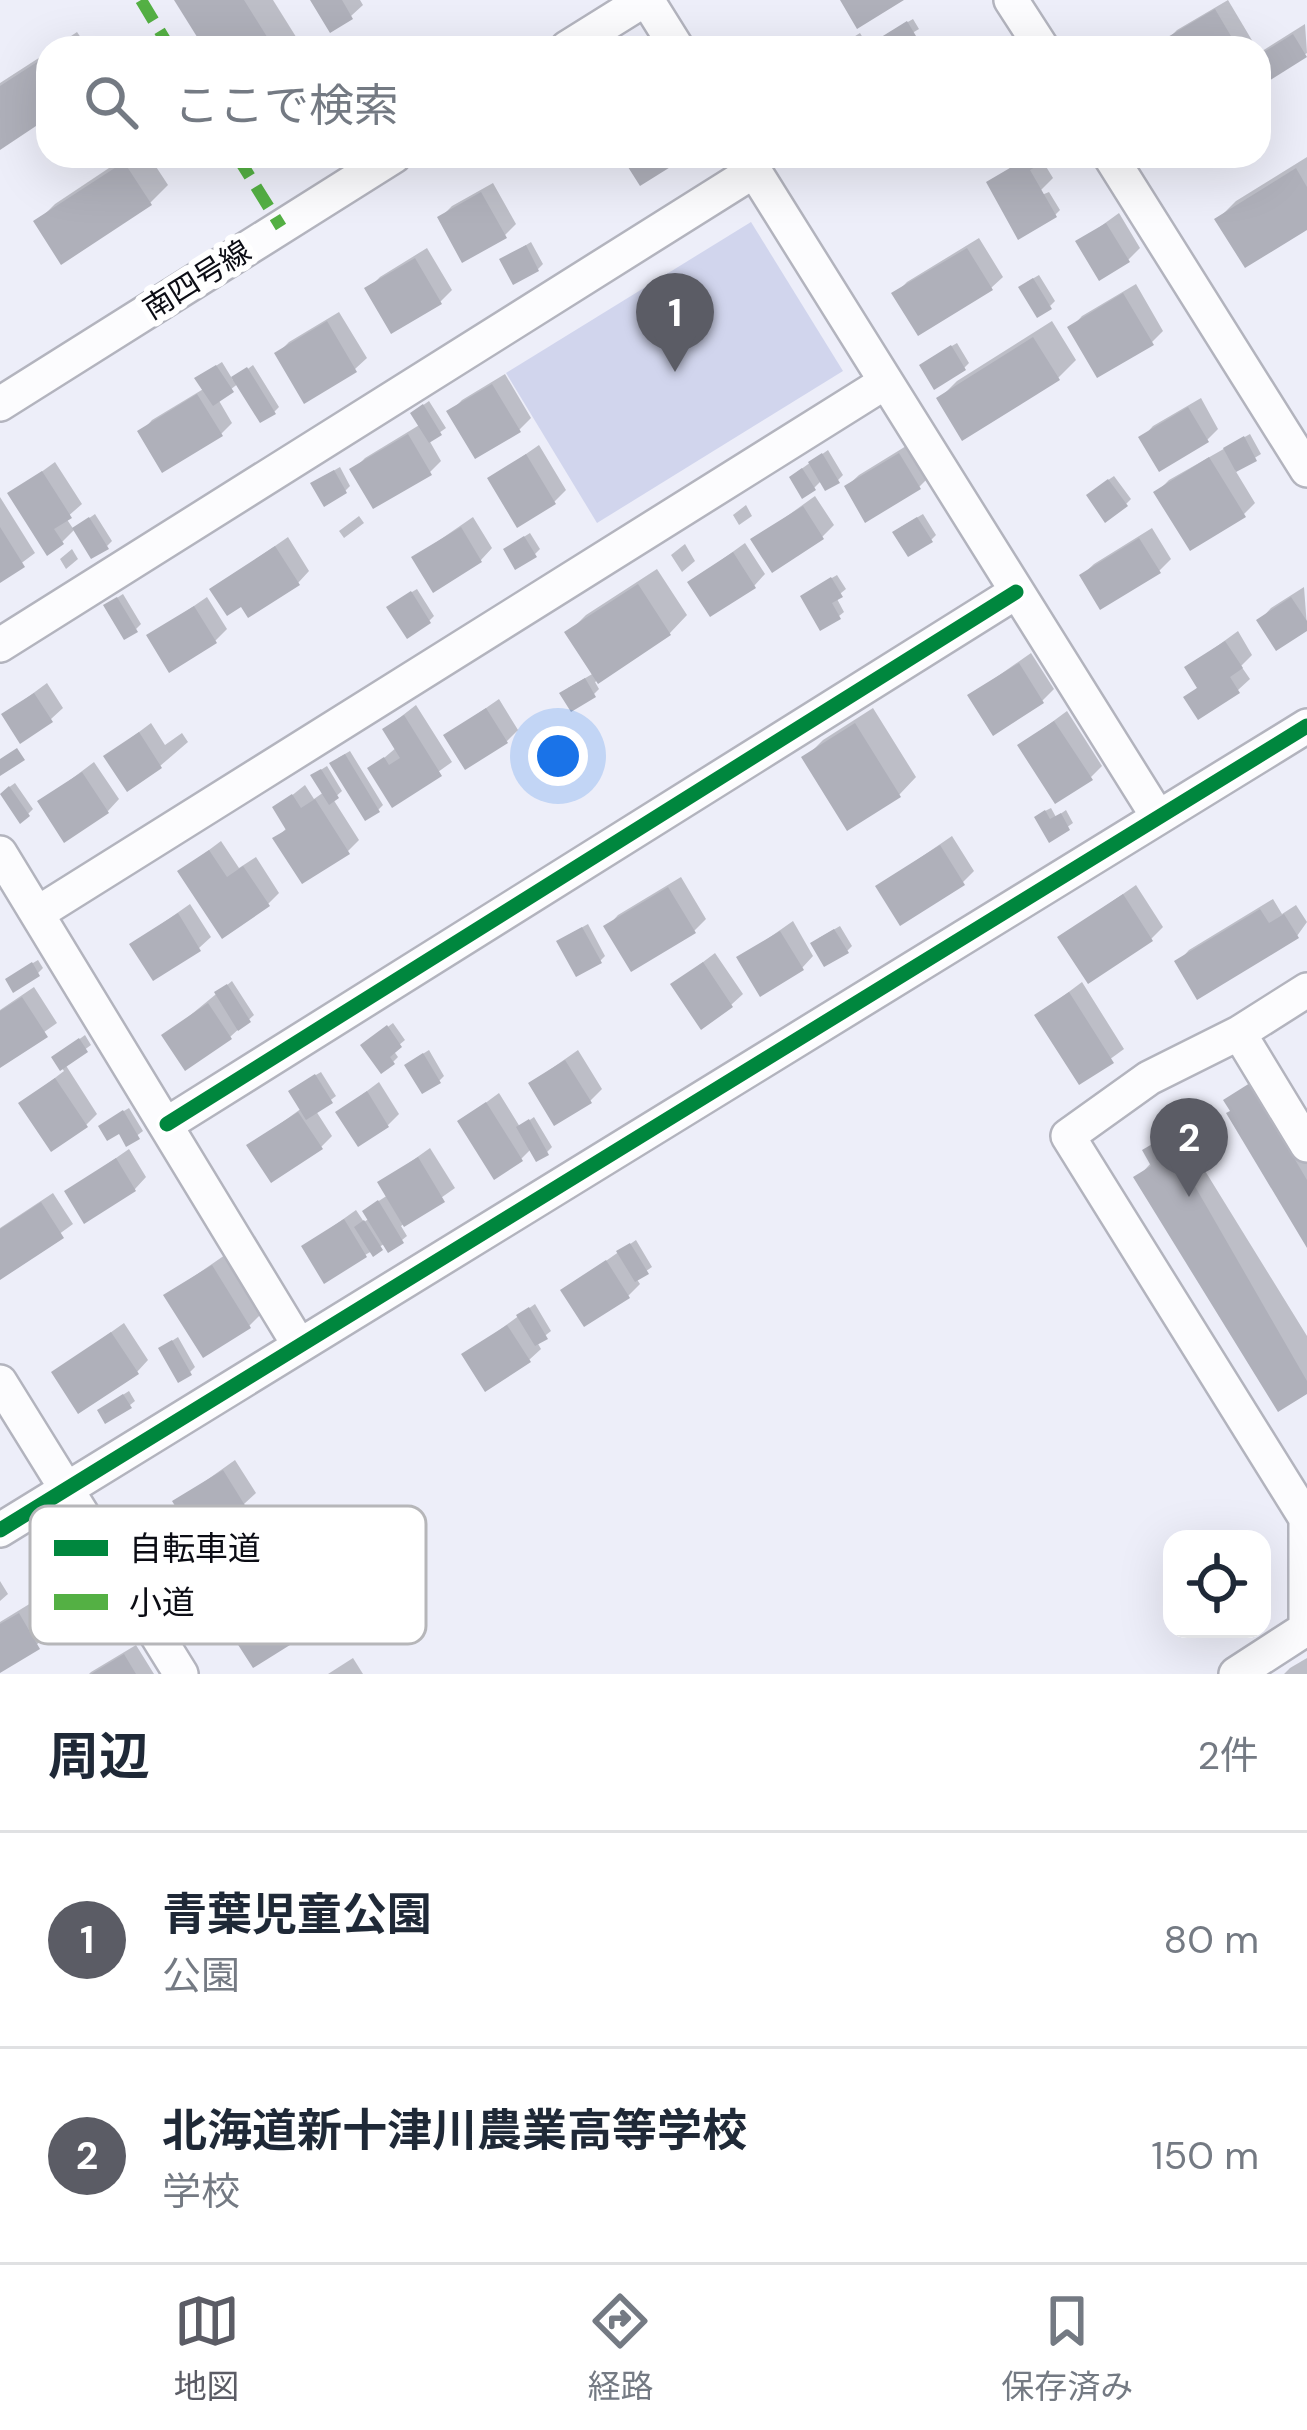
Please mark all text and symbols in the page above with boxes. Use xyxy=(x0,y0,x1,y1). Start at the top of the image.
search box xyxy=(36,36,1271,168)
icon: search xyxy=(78,69,144,135)
text: ここで検索 xyxy=(174,76,399,135)
street label: 南四号線 xyxy=(136,231,258,328)
pin: 1 xyxy=(636,273,714,372)
your location xyxy=(528,726,588,786)
pin: 2 xyxy=(1150,1098,1228,1197)
legend xyxy=(30,1506,426,1644)
text: 自転車道 xyxy=(129,1527,261,1570)
map controls xyxy=(1163,1530,1271,1638)
button: locate xyxy=(1163,1530,1271,1638)
text: 小道 xyxy=(129,1581,195,1624)
text: 周辺 xyxy=(48,1723,150,1790)
text: 2件 xyxy=(1198,1730,1259,1781)
text: 青葉児童公園 xyxy=(162,1885,432,1944)
text: 1 xyxy=(80,1914,94,1965)
text: 80 m xyxy=(1163,1914,1259,1965)
text: 公園 xyxy=(162,1950,240,2001)
text: 北海道新十津川農業高等学校 xyxy=(162,2101,747,2160)
text: 2 xyxy=(76,2130,98,2181)
text: 150 m xyxy=(1151,2130,1259,2181)
text: 学校 xyxy=(162,2166,240,2217)
tab: 地図 xyxy=(174,2288,240,2408)
tab: 経路 xyxy=(587,2288,653,2408)
tab: 保存済み xyxy=(1001,2288,1133,2408)

